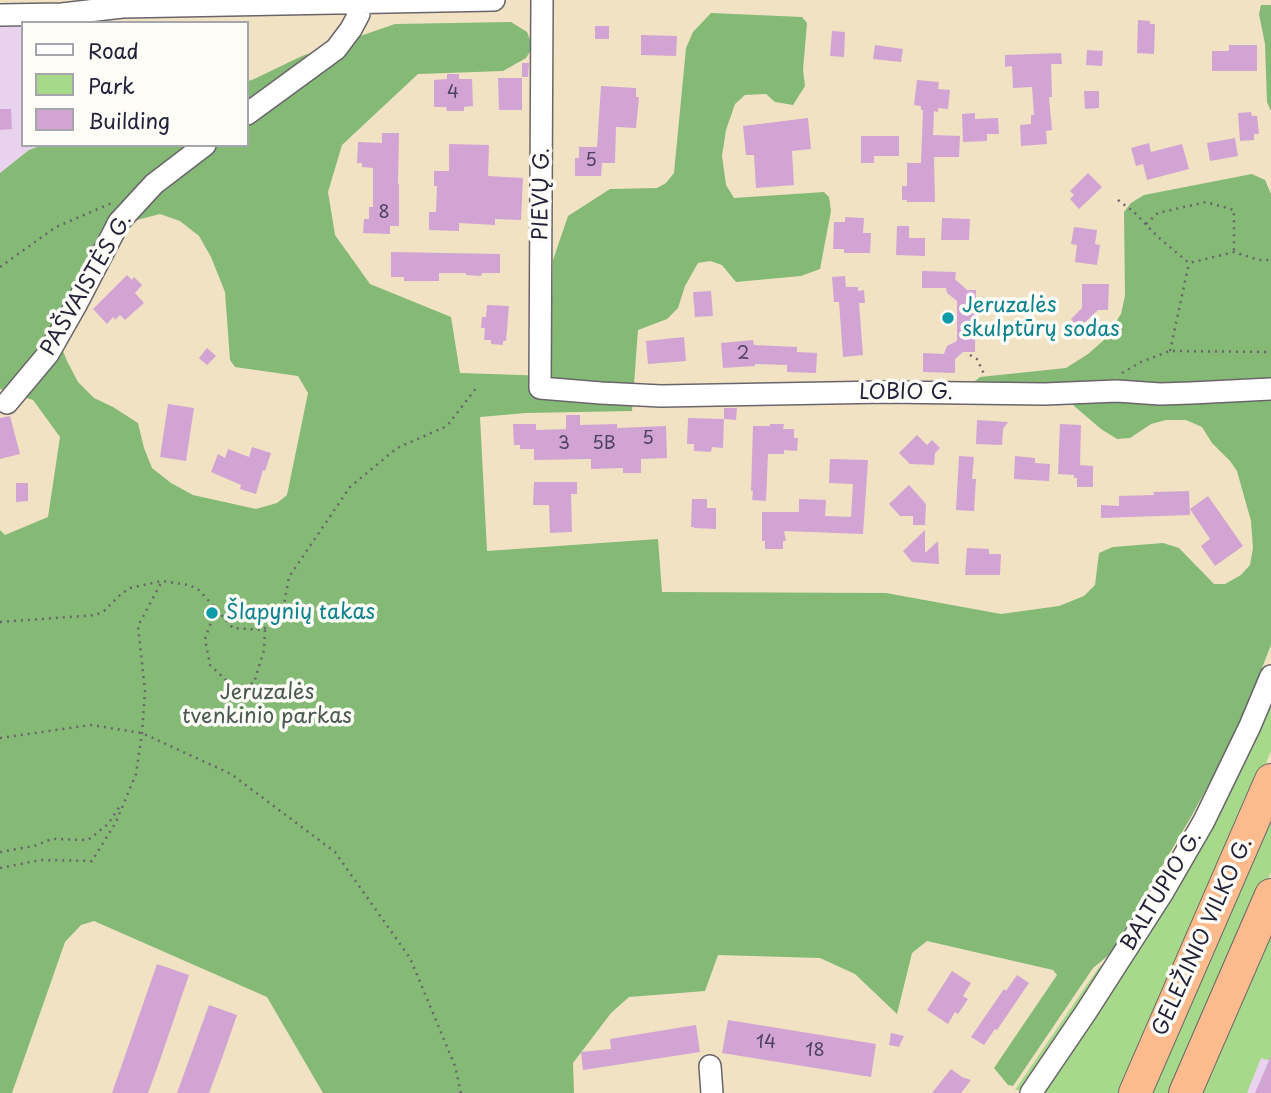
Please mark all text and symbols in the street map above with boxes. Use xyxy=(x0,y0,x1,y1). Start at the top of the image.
legend xyxy=(21,21,248,147)
text: Road xyxy=(88,34,139,66)
text: Park xyxy=(88,69,135,101)
house number: 4 xyxy=(447,82,459,104)
text: Building xyxy=(88,104,170,136)
street label: PIEVŲ G. xyxy=(529,147,555,241)
house number: 5 xyxy=(585,150,597,172)
house number: 8 xyxy=(378,202,390,224)
street label: PAŠVAISTĖS G. xyxy=(36,210,138,360)
place label: Jeruzalės skulptūrų sodas xyxy=(962,293,1120,343)
marker: Jeruzalės skulptūrų sodas xyxy=(940,310,956,326)
house number: 2 xyxy=(737,343,749,365)
street label: LOBIO G. xyxy=(859,380,953,406)
house number: 5 xyxy=(642,428,654,450)
house number: 3 xyxy=(558,433,570,455)
house number: 5B xyxy=(592,433,616,455)
place label: Šlapynių takas xyxy=(226,600,375,626)
marker: Šlapynių takas xyxy=(204,605,220,621)
park label: Jeruzalės tvenkinio parkas xyxy=(182,680,352,730)
street label: BALTUPIO G. xyxy=(1116,826,1208,956)
street label: GELEŽINIO VILKO G. xyxy=(1148,834,1258,1040)
house number: 14 xyxy=(756,1032,776,1054)
house number: 18 xyxy=(805,1040,825,1062)

